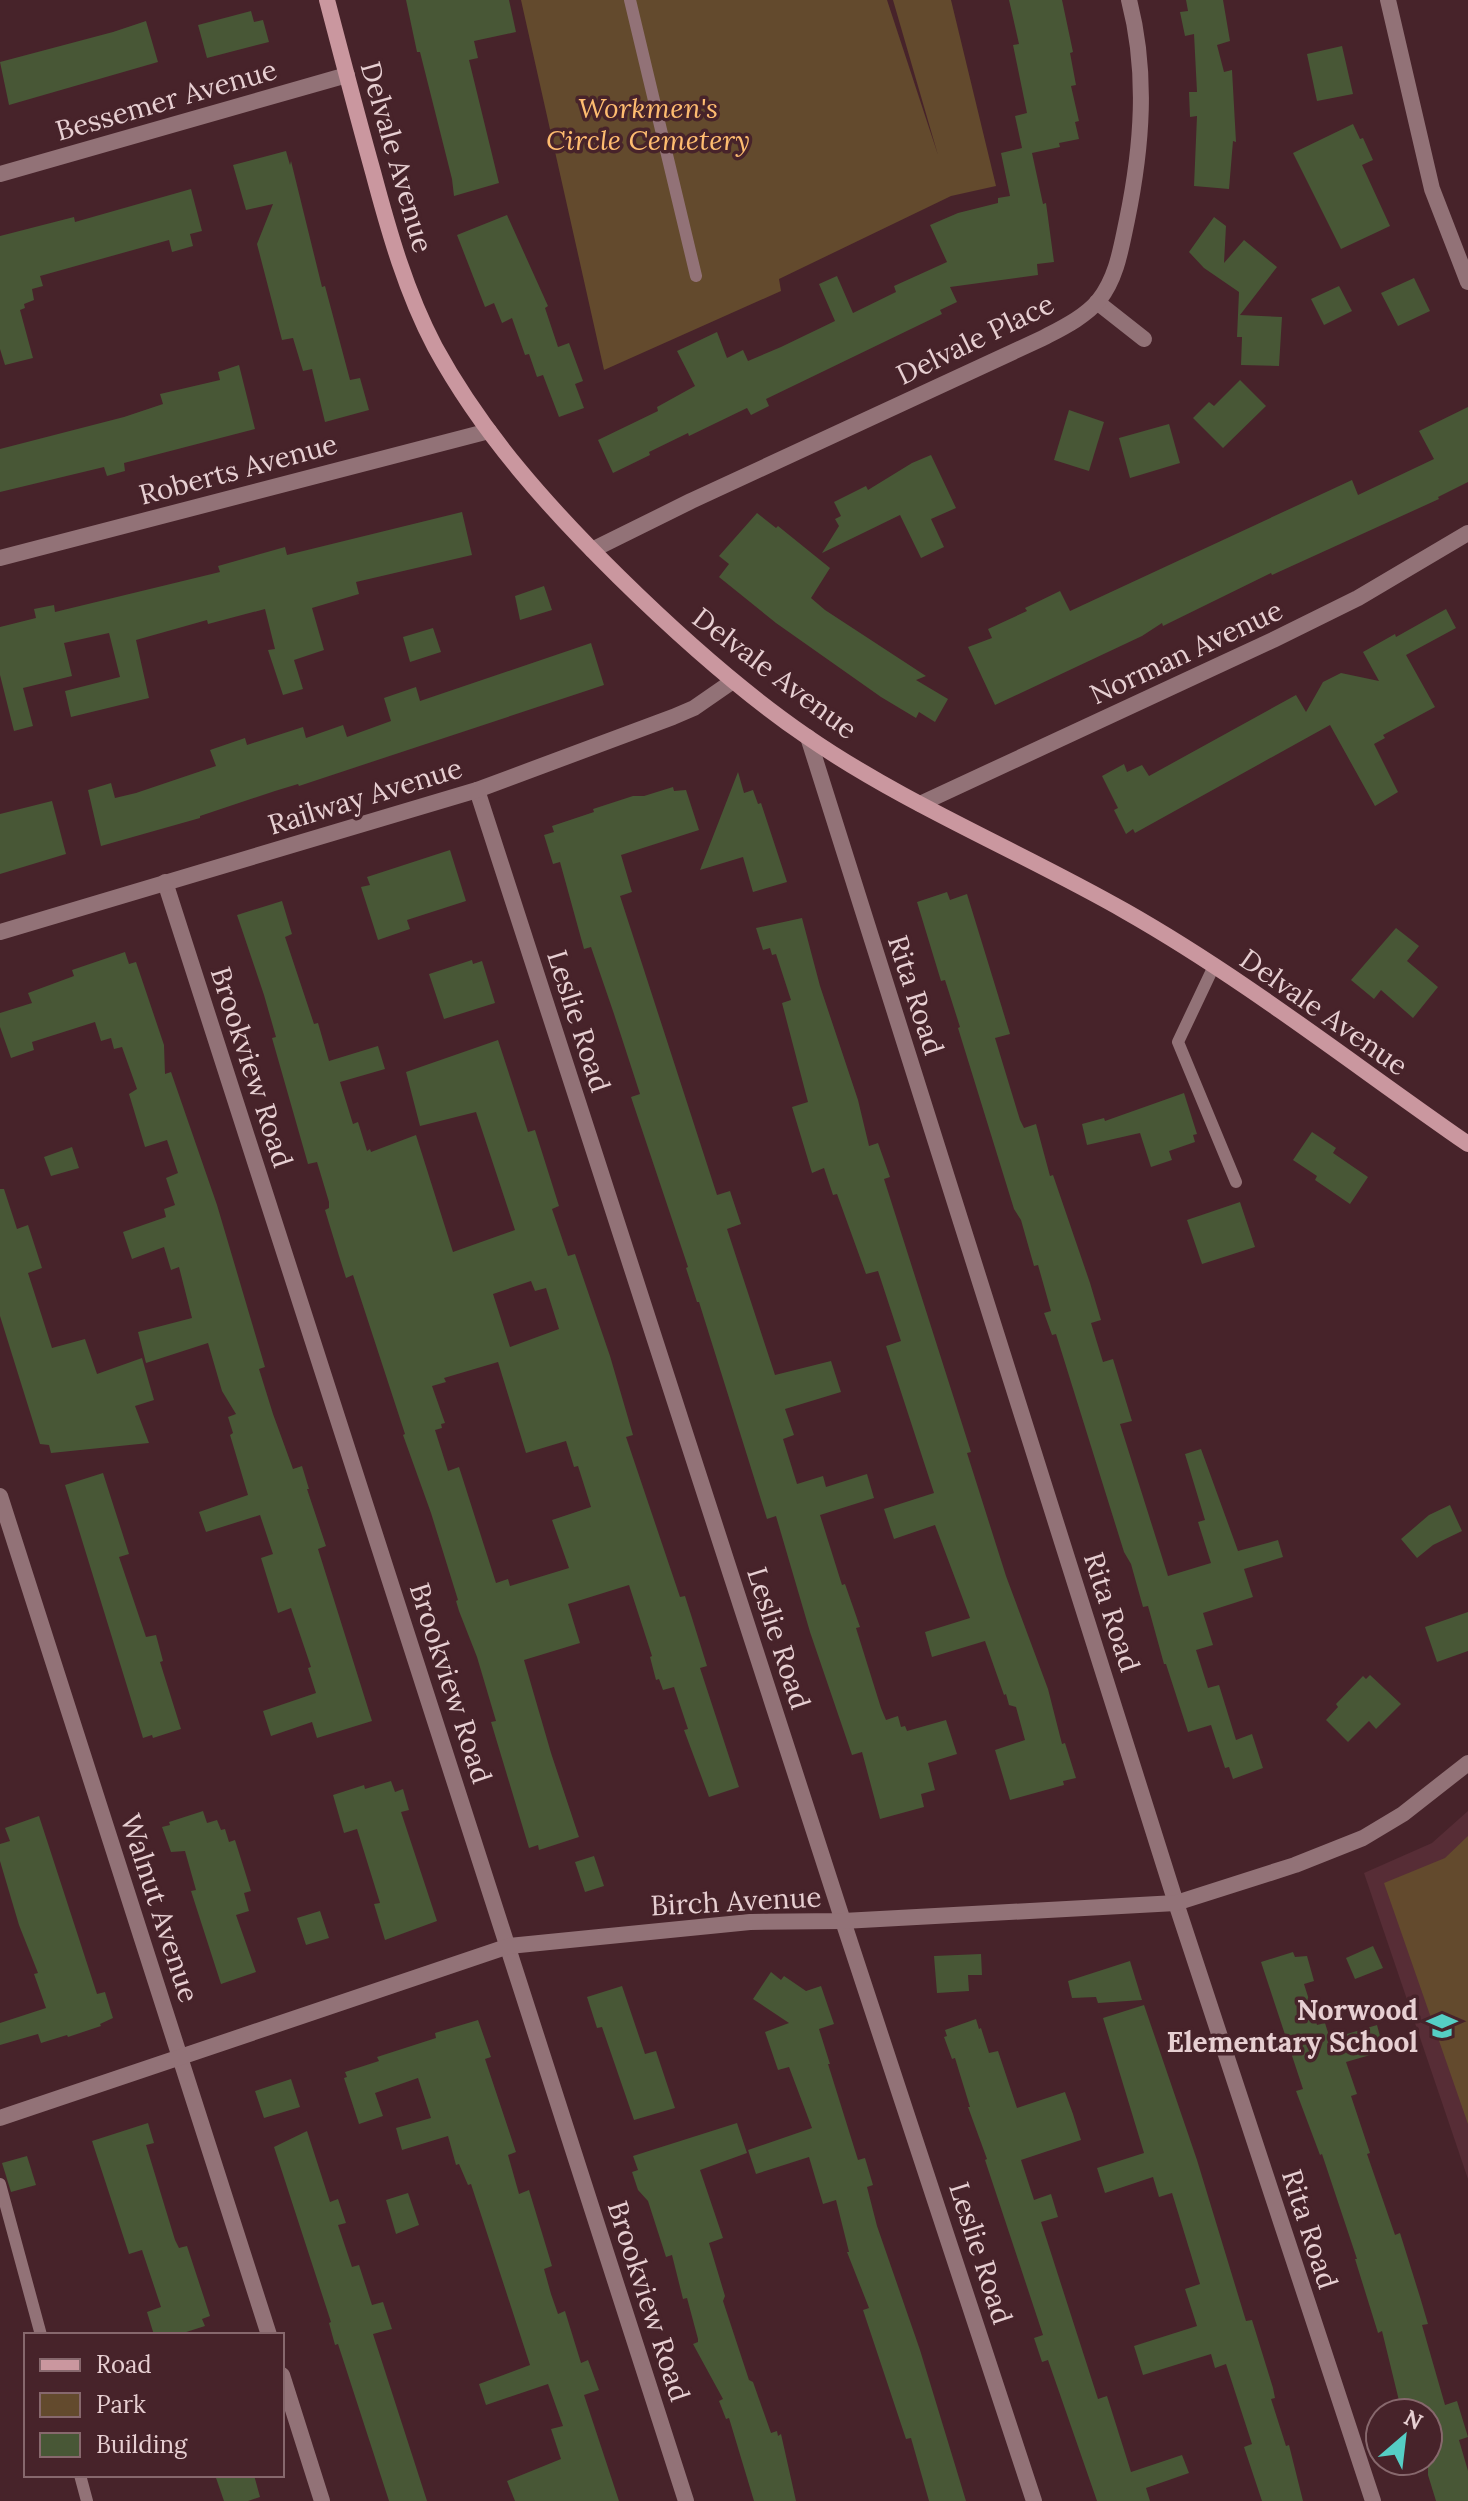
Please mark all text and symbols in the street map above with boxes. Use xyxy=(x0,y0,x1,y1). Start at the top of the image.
street label: Bessemer Avenue xyxy=(51,51,281,149)
street label: Delvale Avenue xyxy=(353,57,441,257)
park label: Workmen's Circle Cemetery xyxy=(546,90,750,158)
street label: Delvale Place xyxy=(890,285,1060,393)
street label: Roberts Avenue xyxy=(135,425,341,513)
street label: Norman Avenue xyxy=(1084,592,1288,712)
street label: Delvale Avenue xyxy=(685,599,865,747)
street label: Railway Avenue xyxy=(264,749,466,843)
street label: Rita Road xyxy=(880,931,952,1059)
street label: Delvale Avenue xyxy=(1233,941,1415,1083)
street label: Leslie Road xyxy=(539,945,619,1097)
street label: Brookview Road xyxy=(203,962,301,1172)
street label: Rita Road xyxy=(1076,1548,1148,1676)
street label: Leslie Road xyxy=(739,1562,819,1714)
street label: Brookview Road xyxy=(402,1578,500,1788)
street label: Walnut Avenue xyxy=(113,1809,207,2007)
street label: Birch Avenue xyxy=(650,1879,822,1923)
place label: Norwood Elementary School xyxy=(1166,1992,1418,2060)
school or university icon: Norwood Elementary School xyxy=(1425,2009,1459,2043)
street label: Rita Road xyxy=(1274,2165,1346,2293)
street label: Leslie Road xyxy=(941,2177,1021,2329)
street label: Brookview Road xyxy=(600,2196,698,2406)
legend xyxy=(24,2333,284,2477)
text: Road xyxy=(96,2349,152,2380)
text: Park xyxy=(96,2389,146,2420)
north arrow xyxy=(1364,2397,1444,2477)
text: N xyxy=(1399,2403,1427,2436)
text: Building xyxy=(96,2429,188,2460)

